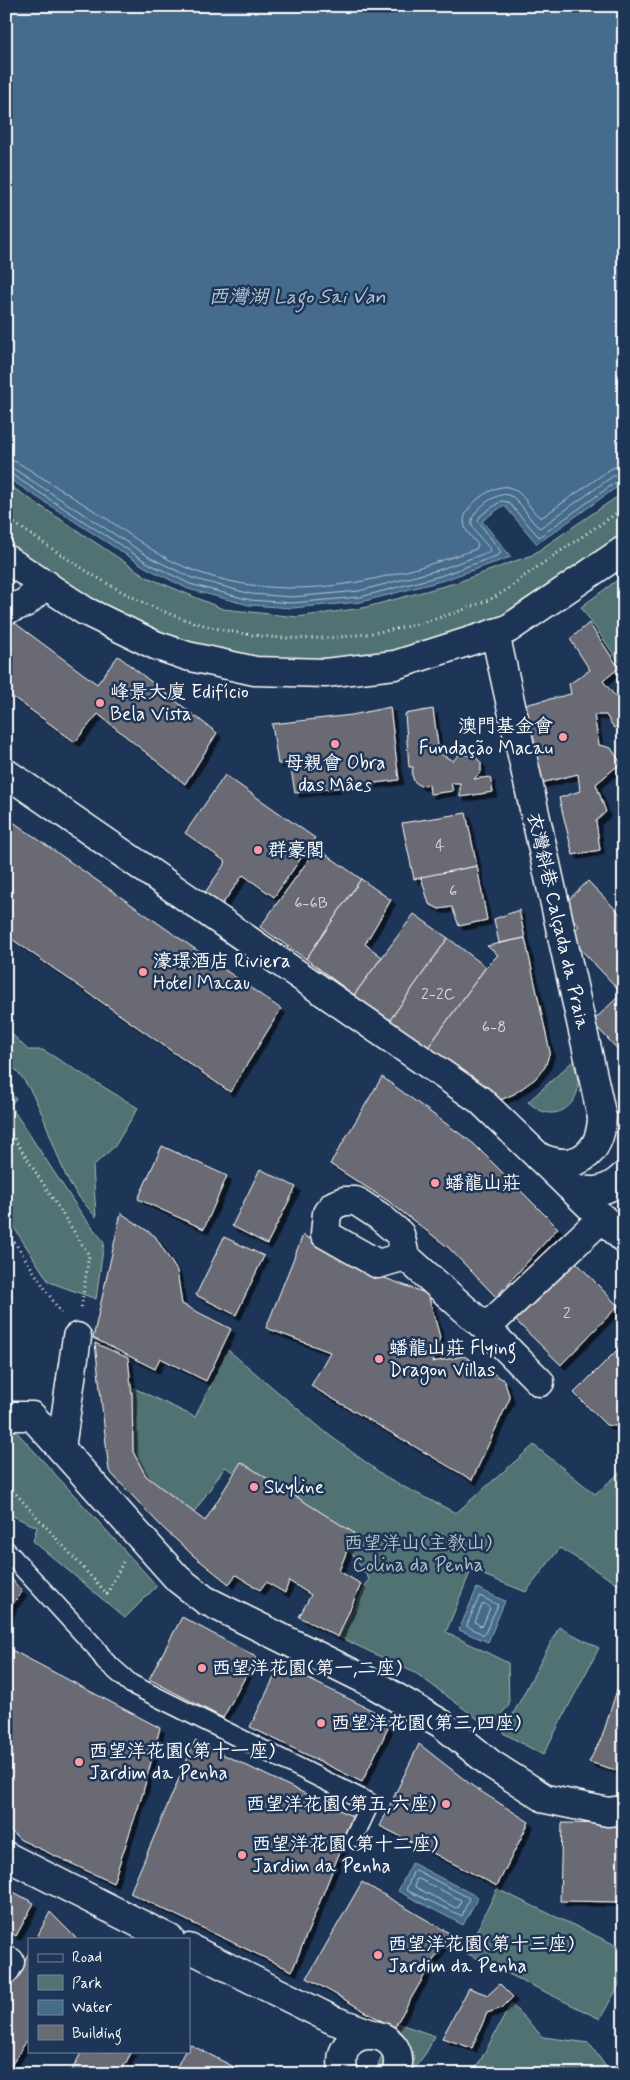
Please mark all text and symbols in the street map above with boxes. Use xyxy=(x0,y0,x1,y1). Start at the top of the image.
water label: 西灣湖 Lago Sai Van xyxy=(208,284,386,313)
place label: 峰景大廈 Edifício Bela Vista xyxy=(110,680,249,727)
marker: 峰景大廈 Edifício Bela Vista xyxy=(94,697,106,709)
place label: 澳門基金會 Fundação Macau xyxy=(419,714,553,761)
marker: 澳門基金會 Fundação Macau xyxy=(557,731,569,743)
marker: 母親會 Obra das Mâes xyxy=(329,738,341,750)
place label: 母親會 Obra das Mâes xyxy=(285,751,385,798)
street label: 衣灣斜巷 Calçada da Praia xyxy=(521,810,595,1032)
house number: 4 xyxy=(435,835,445,856)
place label: 群豪閣 xyxy=(268,838,325,863)
marker: 群豪閣 xyxy=(252,844,264,856)
house number: 6 xyxy=(449,881,457,902)
house number: 6-6B xyxy=(294,893,328,914)
place label: 濠璟酒店 Riviera Hotel Macau xyxy=(153,949,291,996)
marker: 濠璟酒店 Riviera Hotel Macau xyxy=(137,966,149,978)
house number: 2-2C xyxy=(421,984,455,1005)
house number: 6-8 xyxy=(482,1017,506,1038)
place label: 蟠龍山莊 xyxy=(445,1171,521,1196)
marker: 蟠龍山莊 xyxy=(429,1177,441,1189)
house number: 2 xyxy=(563,1303,571,1324)
place label: 蟠龍山莊 Flying Dragon Villas xyxy=(389,1336,516,1385)
marker: 蟠龍山莊 Flying Dragon Villas xyxy=(373,1353,385,1365)
place label: Skyline xyxy=(264,1475,324,1500)
marker: Skyline xyxy=(248,1481,260,1493)
park label: 西望洋山(主教山) Colina da Penha xyxy=(344,1531,492,1578)
place label: 西望洋花園(第一,二座) xyxy=(212,1656,402,1681)
marker: 西望洋花園(第一,二座) xyxy=(196,1662,208,1674)
place label: 西望洋花園(第三,四座) xyxy=(331,1711,521,1736)
marker: 西望洋花園(第三,四座) xyxy=(315,1717,327,1729)
place label: 西望洋花園(第十一座) Jardim da Penha xyxy=(89,1739,275,1786)
marker: 西望洋花園(第十一座) Jardim da Penha xyxy=(73,1756,85,1768)
place label: 西望洋花園(第五,六座) xyxy=(246,1792,436,1817)
marker: 西望洋花園(第五,六座) xyxy=(440,1798,452,1810)
place label: 西望洋花園(第十二座) Jardim da Penha xyxy=(252,1832,438,1879)
marker: 西望洋花園(第十二座) Jardim da Penha xyxy=(236,1849,248,1861)
place label: 西望洋花園(第十三座) Jardim da Penha xyxy=(388,1932,574,1979)
legend xyxy=(28,1938,190,2052)
text: Road xyxy=(72,1948,102,1968)
marker: 西望洋花園(第十三座) Jardim da Penha xyxy=(372,1949,384,1961)
text: Park xyxy=(72,1974,102,1994)
text: Water xyxy=(72,1998,112,2018)
text: Building xyxy=(72,2024,122,2045)

